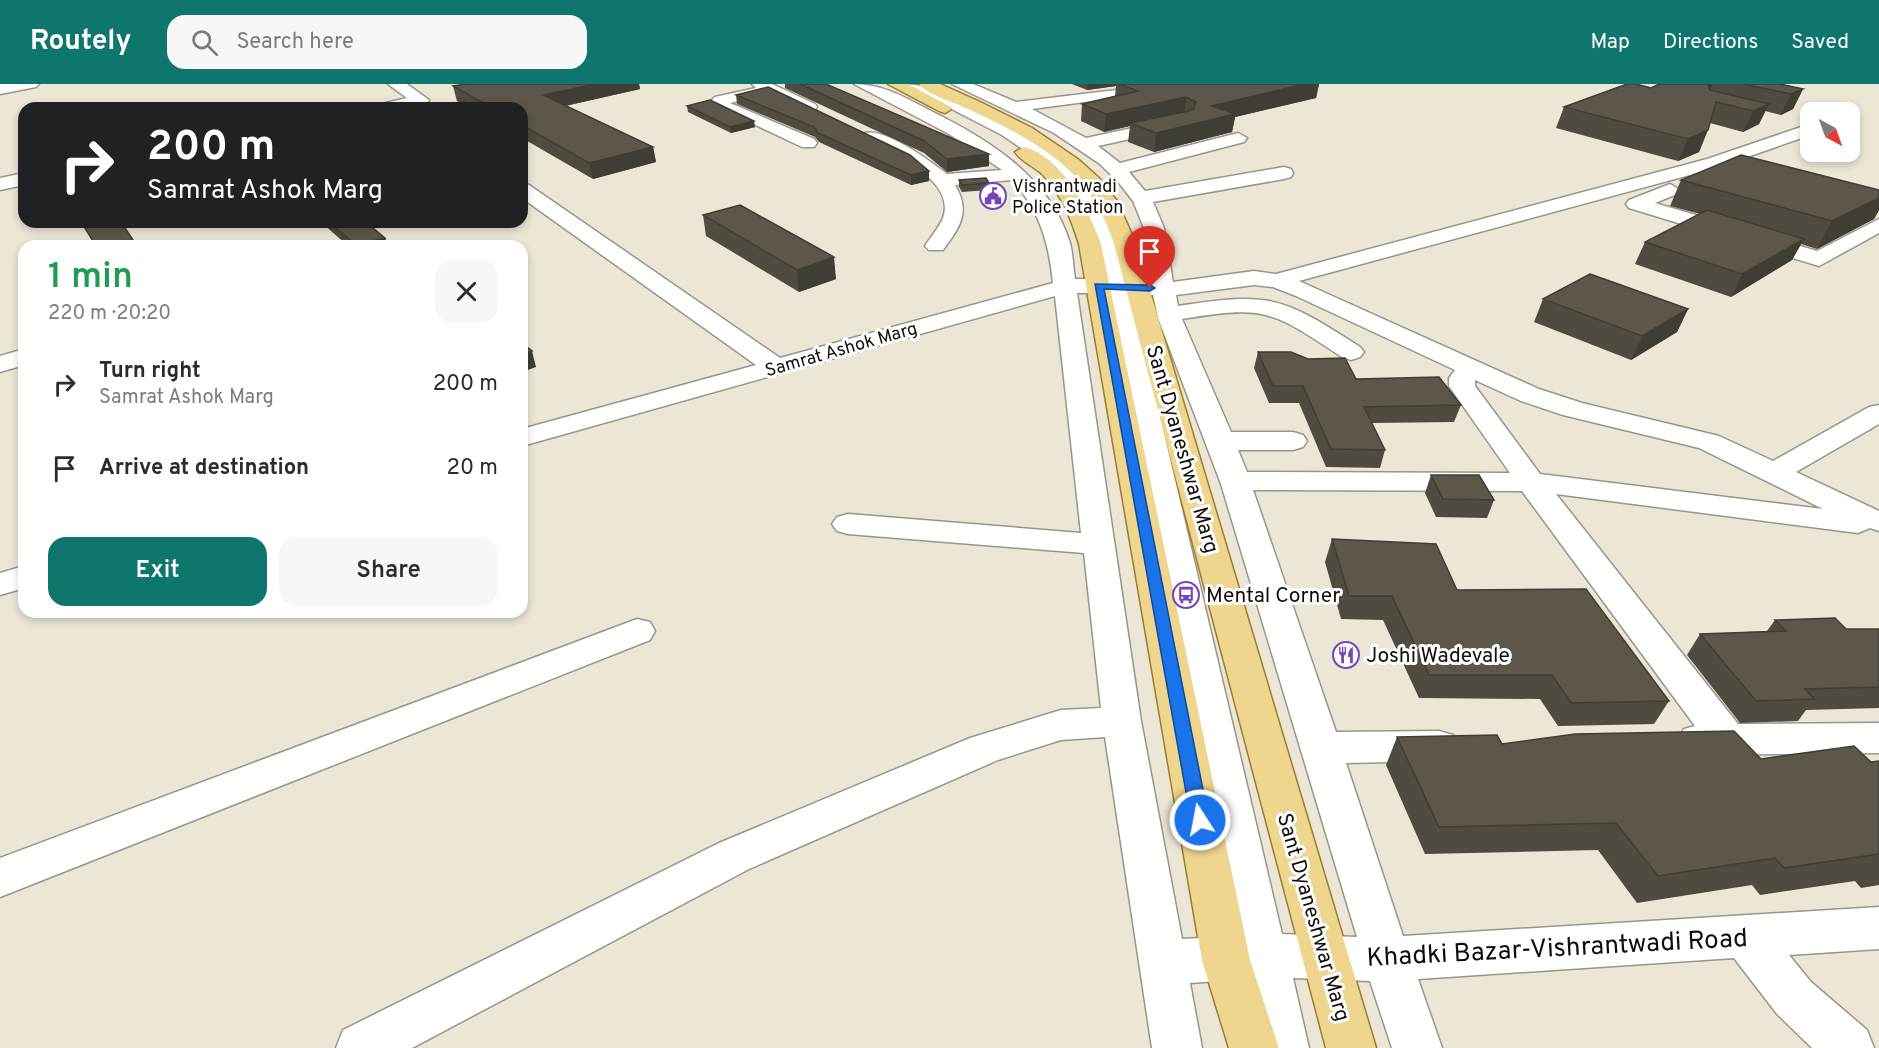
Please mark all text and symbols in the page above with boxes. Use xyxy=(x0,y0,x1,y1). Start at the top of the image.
search box xyxy=(167,15,587,69)
text: Routely xyxy=(30,24,131,60)
icon: search xyxy=(188,26,221,59)
text: Search here xyxy=(236,29,354,56)
text: Map xyxy=(1590,29,1630,56)
text: Directions xyxy=(1663,29,1758,56)
text: Saved xyxy=(1791,29,1849,56)
north arrow xyxy=(1800,102,1860,162)
map controls xyxy=(1800,102,1860,162)
text: 200 m xyxy=(147,122,275,175)
icon: right xyxy=(48,126,126,204)
text: Samrat Ashok Marg xyxy=(147,174,383,208)
place label: Vishrantwadi Police Station xyxy=(1012,176,1123,220)
public building icon: Vishrantwadi Police Station xyxy=(978,181,1008,211)
pin xyxy=(1124,226,1175,288)
icon: arrive xyxy=(1133,235,1166,268)
text: 1 min xyxy=(48,255,133,301)
button: close xyxy=(435,260,498,323)
text: 220 m · 20:20 xyxy=(48,301,171,327)
street label: Samrat Ashok Marg xyxy=(763,318,920,383)
street label: Sant Dyaneshwar Marg xyxy=(1139,342,1224,557)
text: Turn right xyxy=(99,358,201,385)
icon: right xyxy=(48,368,81,401)
text: 200 m xyxy=(433,371,498,398)
text: Samrat Ashok Marg xyxy=(99,385,274,411)
icon: arrive xyxy=(48,452,81,485)
text: Arrive at destination xyxy=(99,455,309,482)
text: 20 m xyxy=(447,455,498,482)
button: Exit xyxy=(48,537,267,606)
button: Share xyxy=(279,537,498,606)
bus stop icon: Mental Corner xyxy=(1171,580,1201,610)
place label: Mental Corner xyxy=(1206,583,1340,610)
restaurant icon: Joshi Wadevale xyxy=(1331,640,1361,670)
place label: Joshi Wadevale xyxy=(1366,643,1510,670)
position arrow xyxy=(1168,788,1232,852)
street label: Sant Dyaneshwar Marg xyxy=(1270,810,1355,1025)
street label: Khadki Bazar-Vishrantwadi Road xyxy=(1366,923,1749,976)

